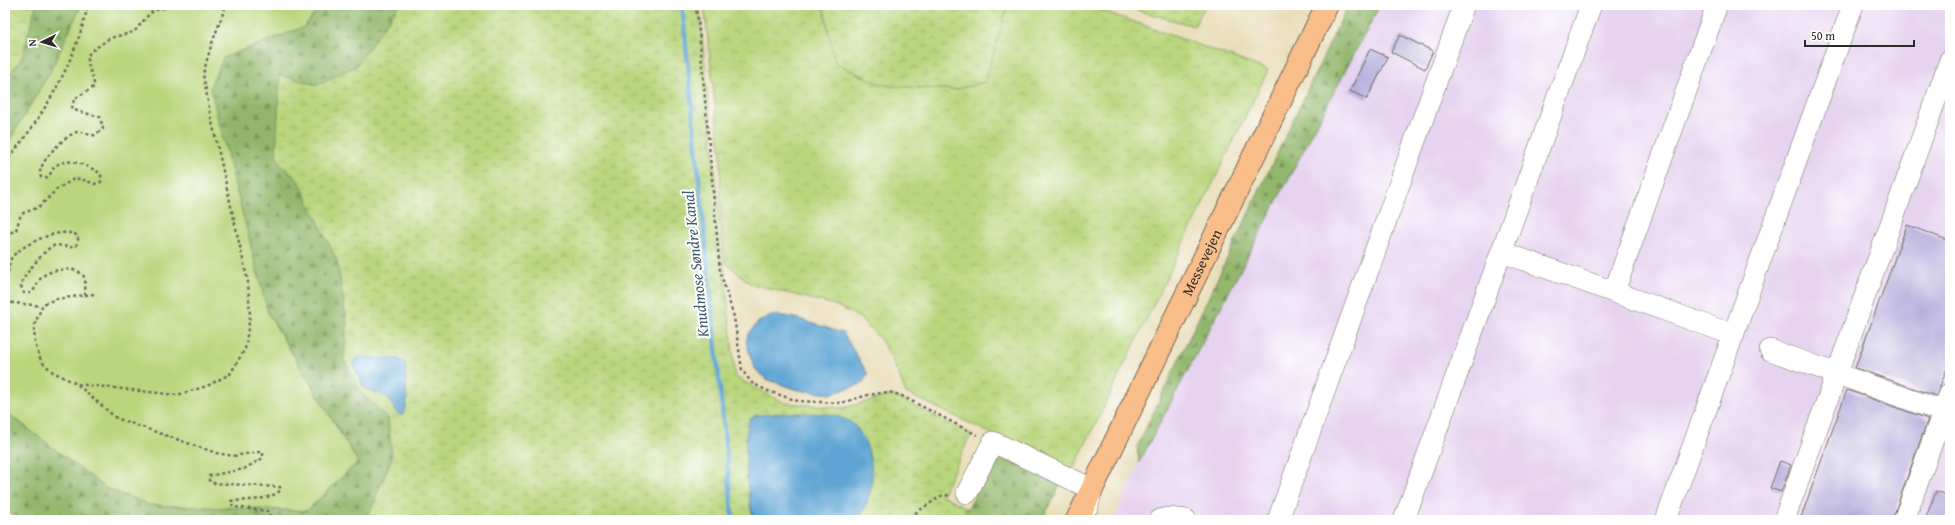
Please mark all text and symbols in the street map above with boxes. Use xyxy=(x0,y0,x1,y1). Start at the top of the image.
north arrow xyxy=(22,22,62,62)
scale bar xyxy=(1805,22,1914,48)
text: 50 m xyxy=(1811,27,1835,44)
text: N xyxy=(24,38,40,47)
water label: Knudmose Søndre Kanal xyxy=(675,189,715,340)
street label: Messevejen xyxy=(1176,225,1227,299)

